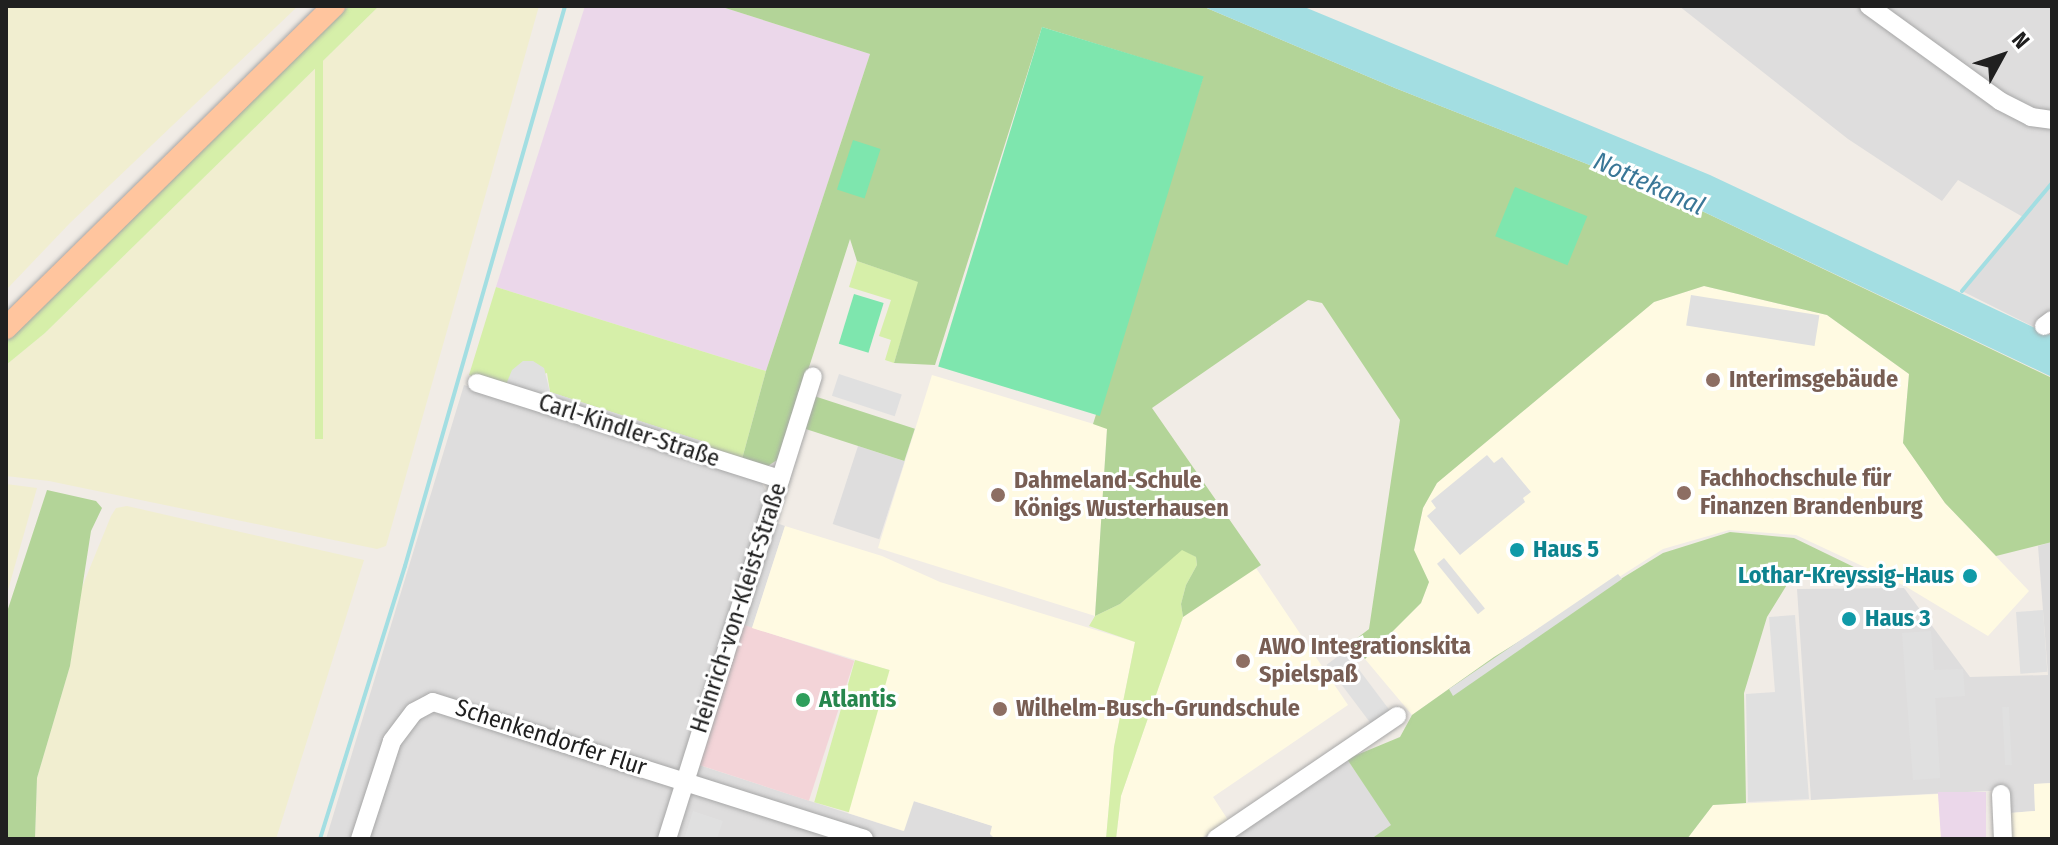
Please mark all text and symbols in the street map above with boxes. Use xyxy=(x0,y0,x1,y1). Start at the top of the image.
north arrow xyxy=(1962,16,2042,96)
text: N xyxy=(2006,27,2035,54)
water label: Nottekanal xyxy=(1589,146,1709,222)
place label: Interimsgebäude xyxy=(1729,366,1898,394)
marker: Interimsgebäude xyxy=(1704,371,1722,389)
street label: Carl-Kindler-Straße xyxy=(535,388,723,474)
place label: Fachhochschule für Finanzen Brandenburg xyxy=(1700,465,1923,521)
place label: Dahmeland-Schule Königs Wusterhausen xyxy=(1014,467,1229,523)
street label: Heinrich-von-Kleist-Straße xyxy=(685,479,793,737)
marker: Fachhochschule für Finanzen Brandenburg xyxy=(1675,484,1693,502)
marker: Dahmeland-Schule Königs Wusterhausen xyxy=(989,486,1007,504)
place label: Haus 5 xyxy=(1533,536,1599,564)
marker: Haus 5 xyxy=(1508,541,1526,559)
place label: Lothar-Kreyssig-Haus xyxy=(1738,562,1954,590)
marker: Lothar-Kreyssig-Haus xyxy=(1961,567,1979,585)
place label: Haus 3 xyxy=(1865,605,1931,633)
marker: Haus 3 xyxy=(1840,610,1858,628)
place label: AWO Integrationskita Spielspaß xyxy=(1259,633,1471,689)
marker: AWO Integrationskita Spielspaß xyxy=(1234,652,1252,670)
place label: Atlantis xyxy=(819,686,896,714)
marker: Atlantis xyxy=(794,691,812,709)
street label: Schenkendorfer Flur xyxy=(452,694,650,782)
place label: Wilhelm-Busch-Grundschule xyxy=(1016,695,1300,723)
marker: Wilhelm-Busch-Grundschule xyxy=(991,700,1009,718)

